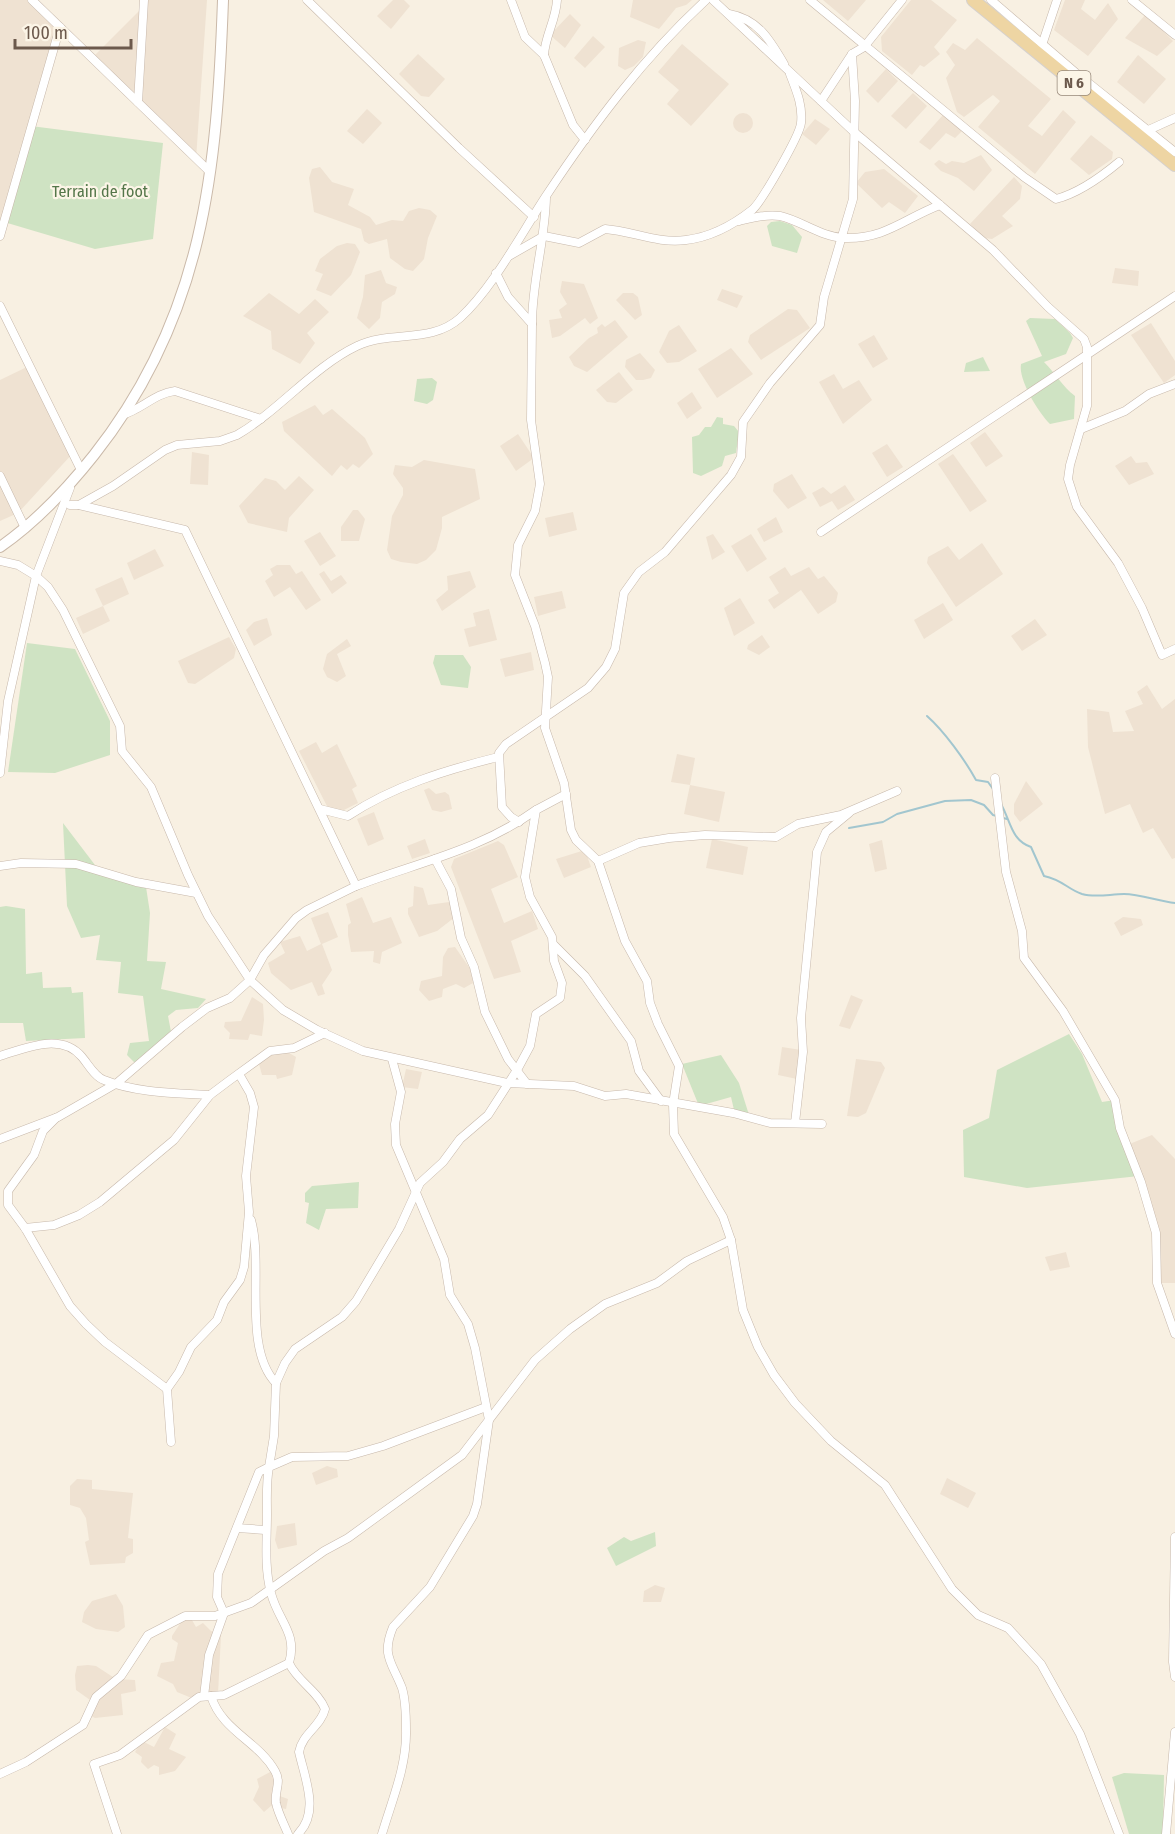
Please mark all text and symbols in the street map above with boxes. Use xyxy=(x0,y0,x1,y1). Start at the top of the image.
scale bar xyxy=(15,12,130,50)
text: 100 m xyxy=(24,22,68,44)
road number: N 6 xyxy=(1058,71,1090,95)
park label: Terrain de foot xyxy=(52,182,149,201)

